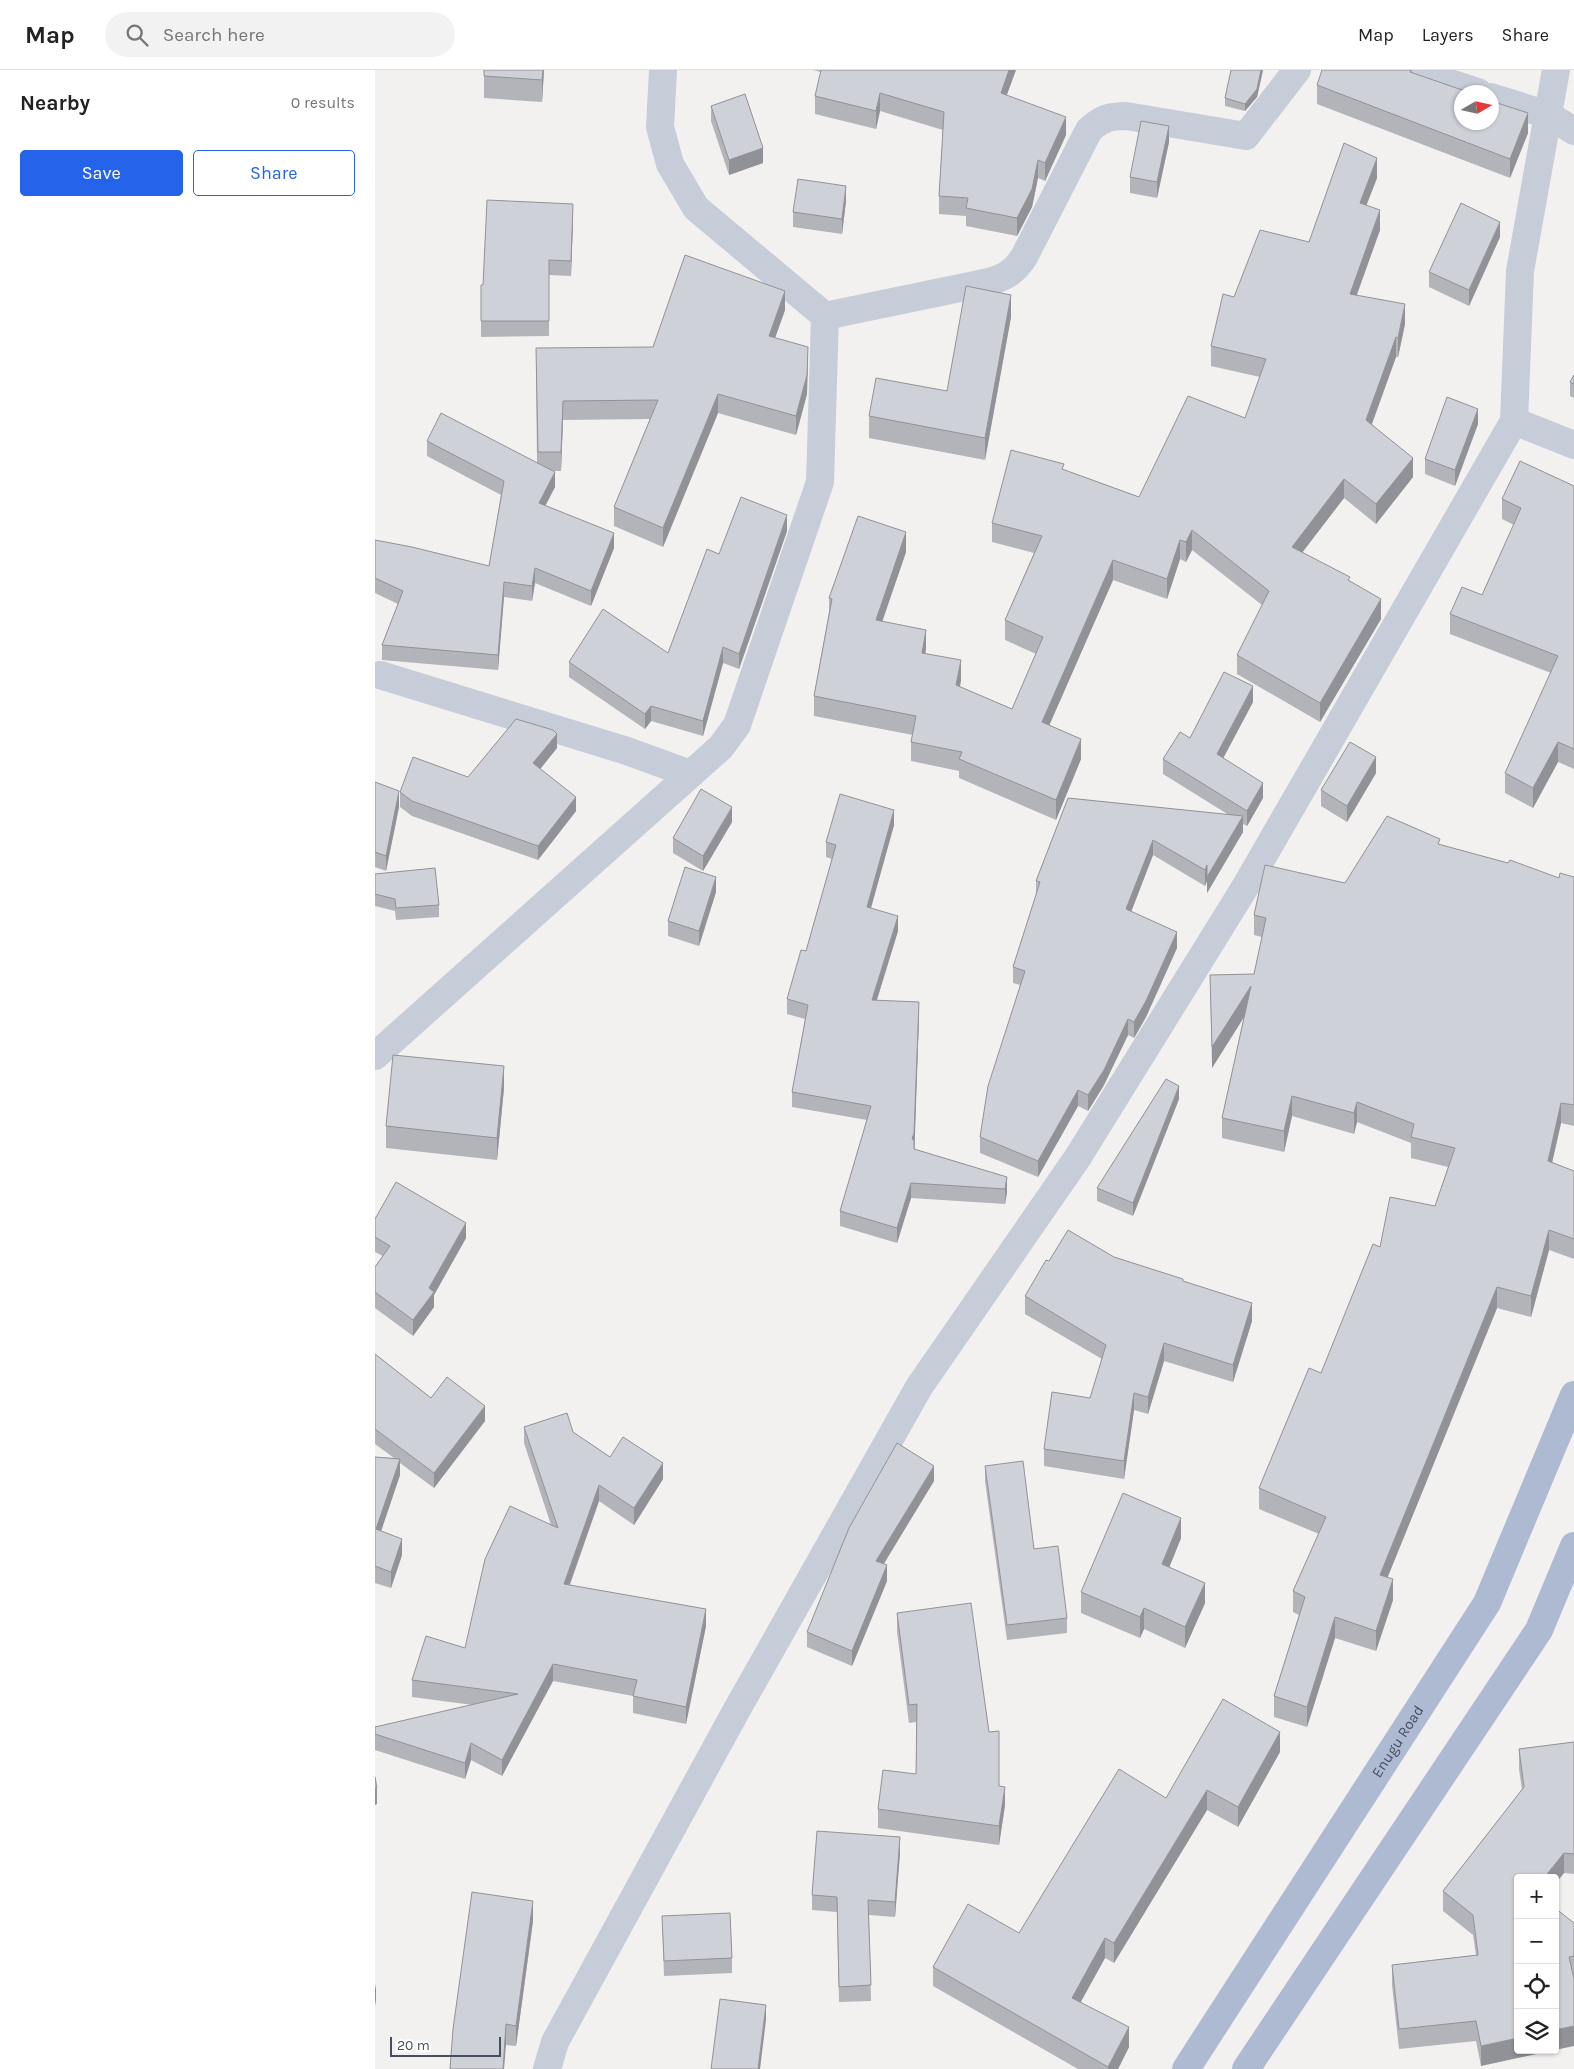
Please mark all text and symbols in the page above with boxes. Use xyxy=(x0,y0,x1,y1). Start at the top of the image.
search box xyxy=(105,12,455,57)
text: Map xyxy=(25,21,75,49)
icon: search xyxy=(123,21,151,49)
text: Search here xyxy=(163,24,265,46)
text: Map xyxy=(1358,24,1394,46)
text: Layers xyxy=(1422,24,1474,46)
text: Share xyxy=(1502,24,1549,46)
north arrow xyxy=(1454,85,1499,130)
text: Nearby xyxy=(20,91,90,115)
text: 0 results xyxy=(291,93,355,112)
button: Save xyxy=(20,150,183,196)
button: Share xyxy=(193,150,355,196)
street label: Enugu Road xyxy=(1368,1702,1427,1781)
map controls xyxy=(1514,1874,1559,2054)
button: + xyxy=(1514,1874,1559,1919)
button: − xyxy=(1514,1919,1559,1964)
button: locate xyxy=(1514,1964,1559,2009)
button: layers xyxy=(1514,2009,1559,2054)
scale bar xyxy=(390,2034,501,2057)
text: 20 m xyxy=(397,2037,430,2054)

